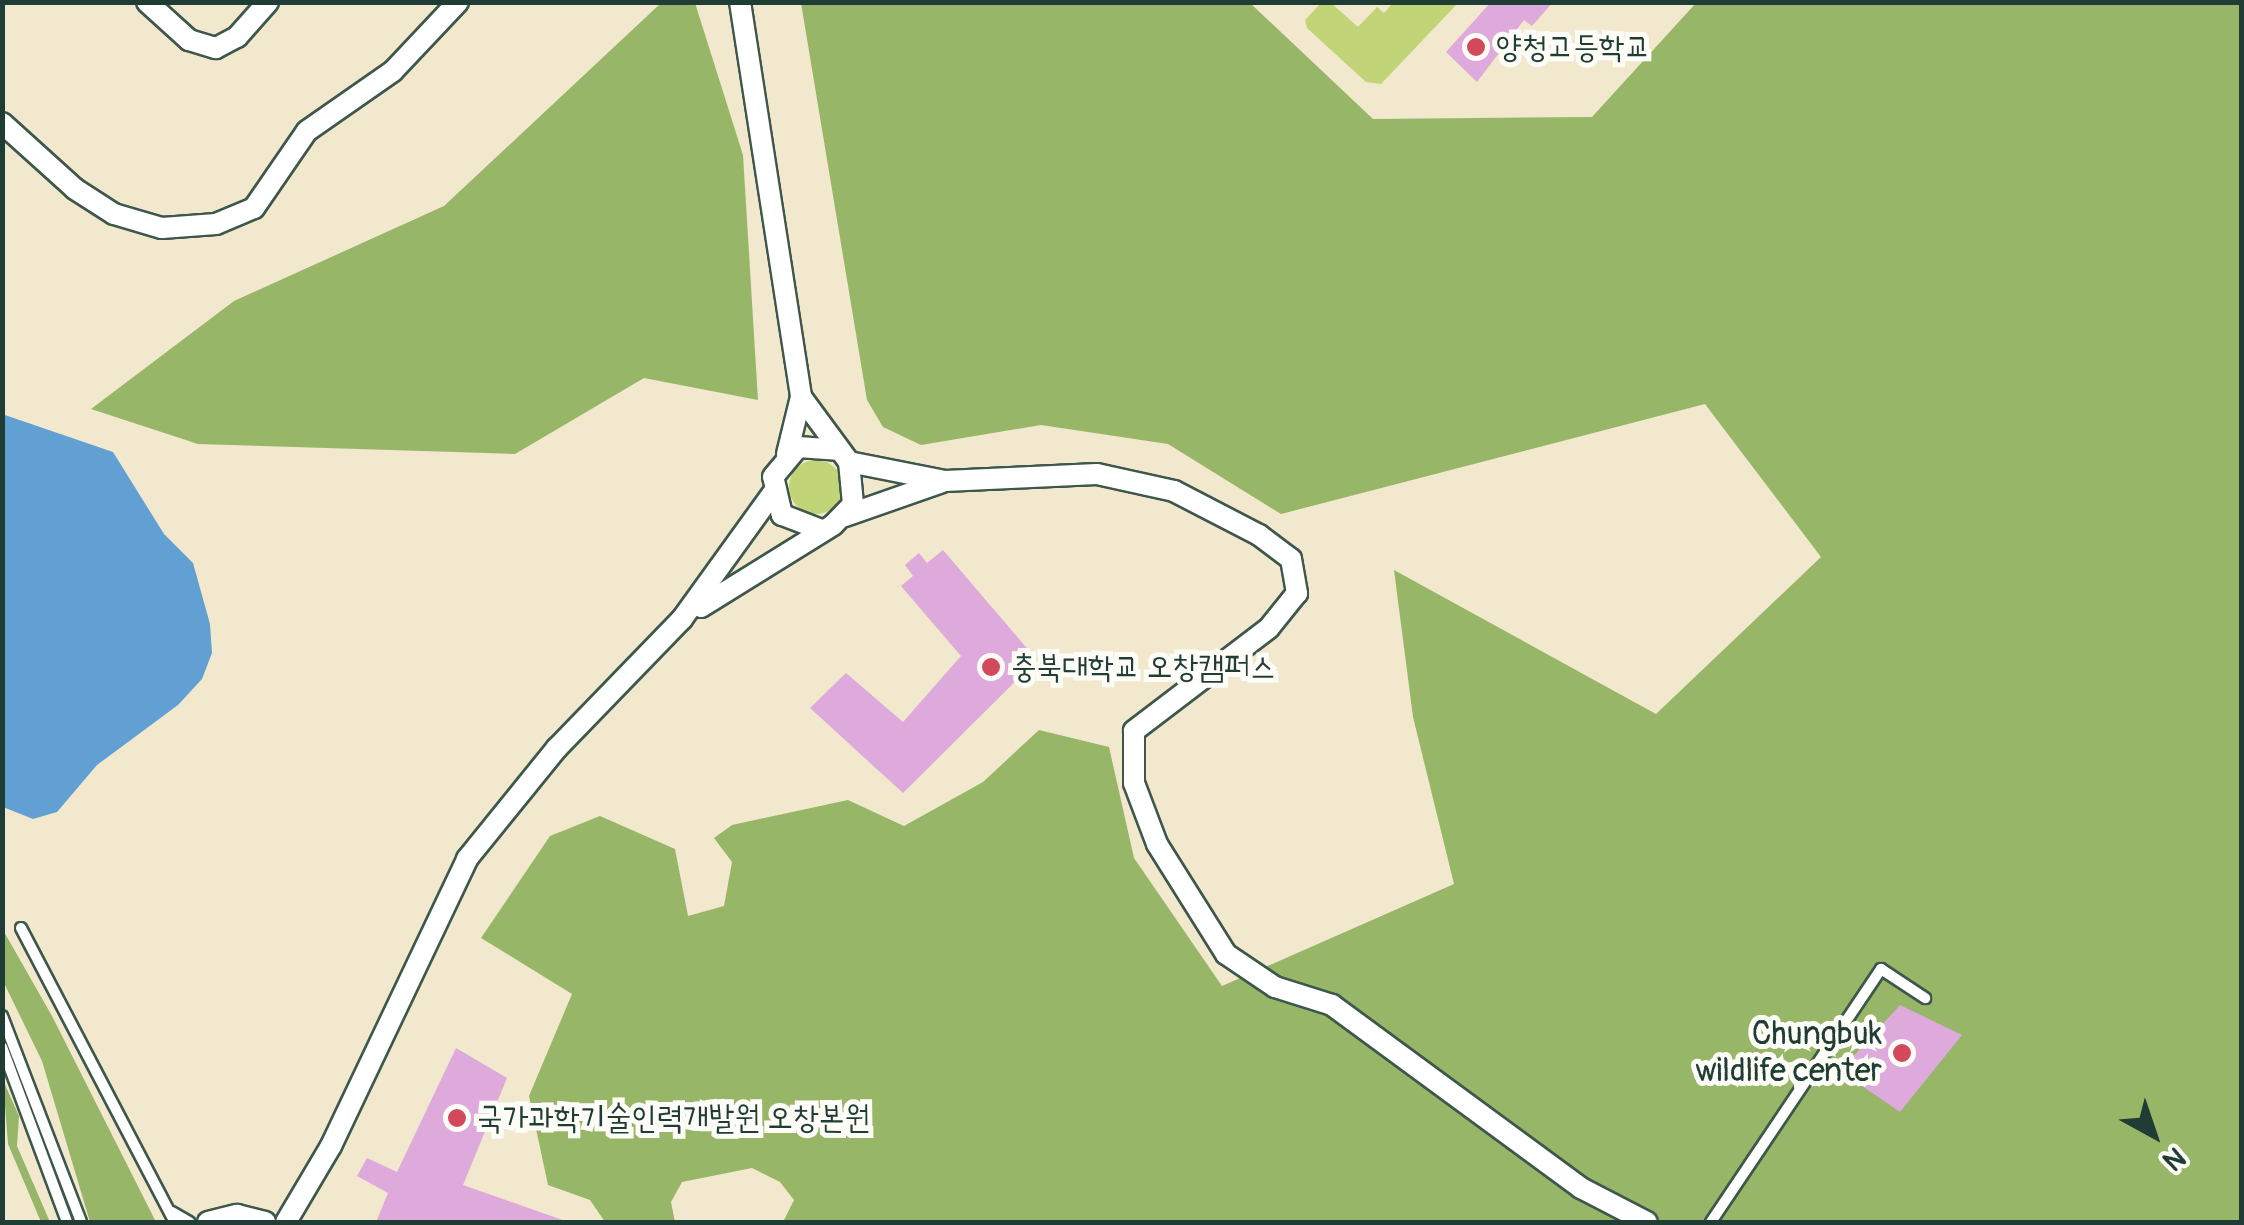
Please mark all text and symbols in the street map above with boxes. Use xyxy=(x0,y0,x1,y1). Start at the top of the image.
place label: 양청고등학교 xyxy=(1496,28,1650,66)
marker: 양청고등학교 xyxy=(1465,36,1487,58)
place label: 충북대학교 오창캠퍼스 xyxy=(1011,648,1275,686)
marker: 충북대학교 오창캠퍼스 xyxy=(980,656,1002,678)
place label: Chungbuk wildlife center xyxy=(1695,1016,1882,1091)
marker: Chungbuk wildlife center xyxy=(1891,1042,1913,1064)
north arrow xyxy=(2104,1085,2204,1185)
place label: 국가과학기술인력개발원 오창본원 xyxy=(477,1099,870,1137)
marker: 국가과학기술인력개발원 오창본원 xyxy=(446,1107,468,1129)
text: N xyxy=(2155,1139,2192,1178)

